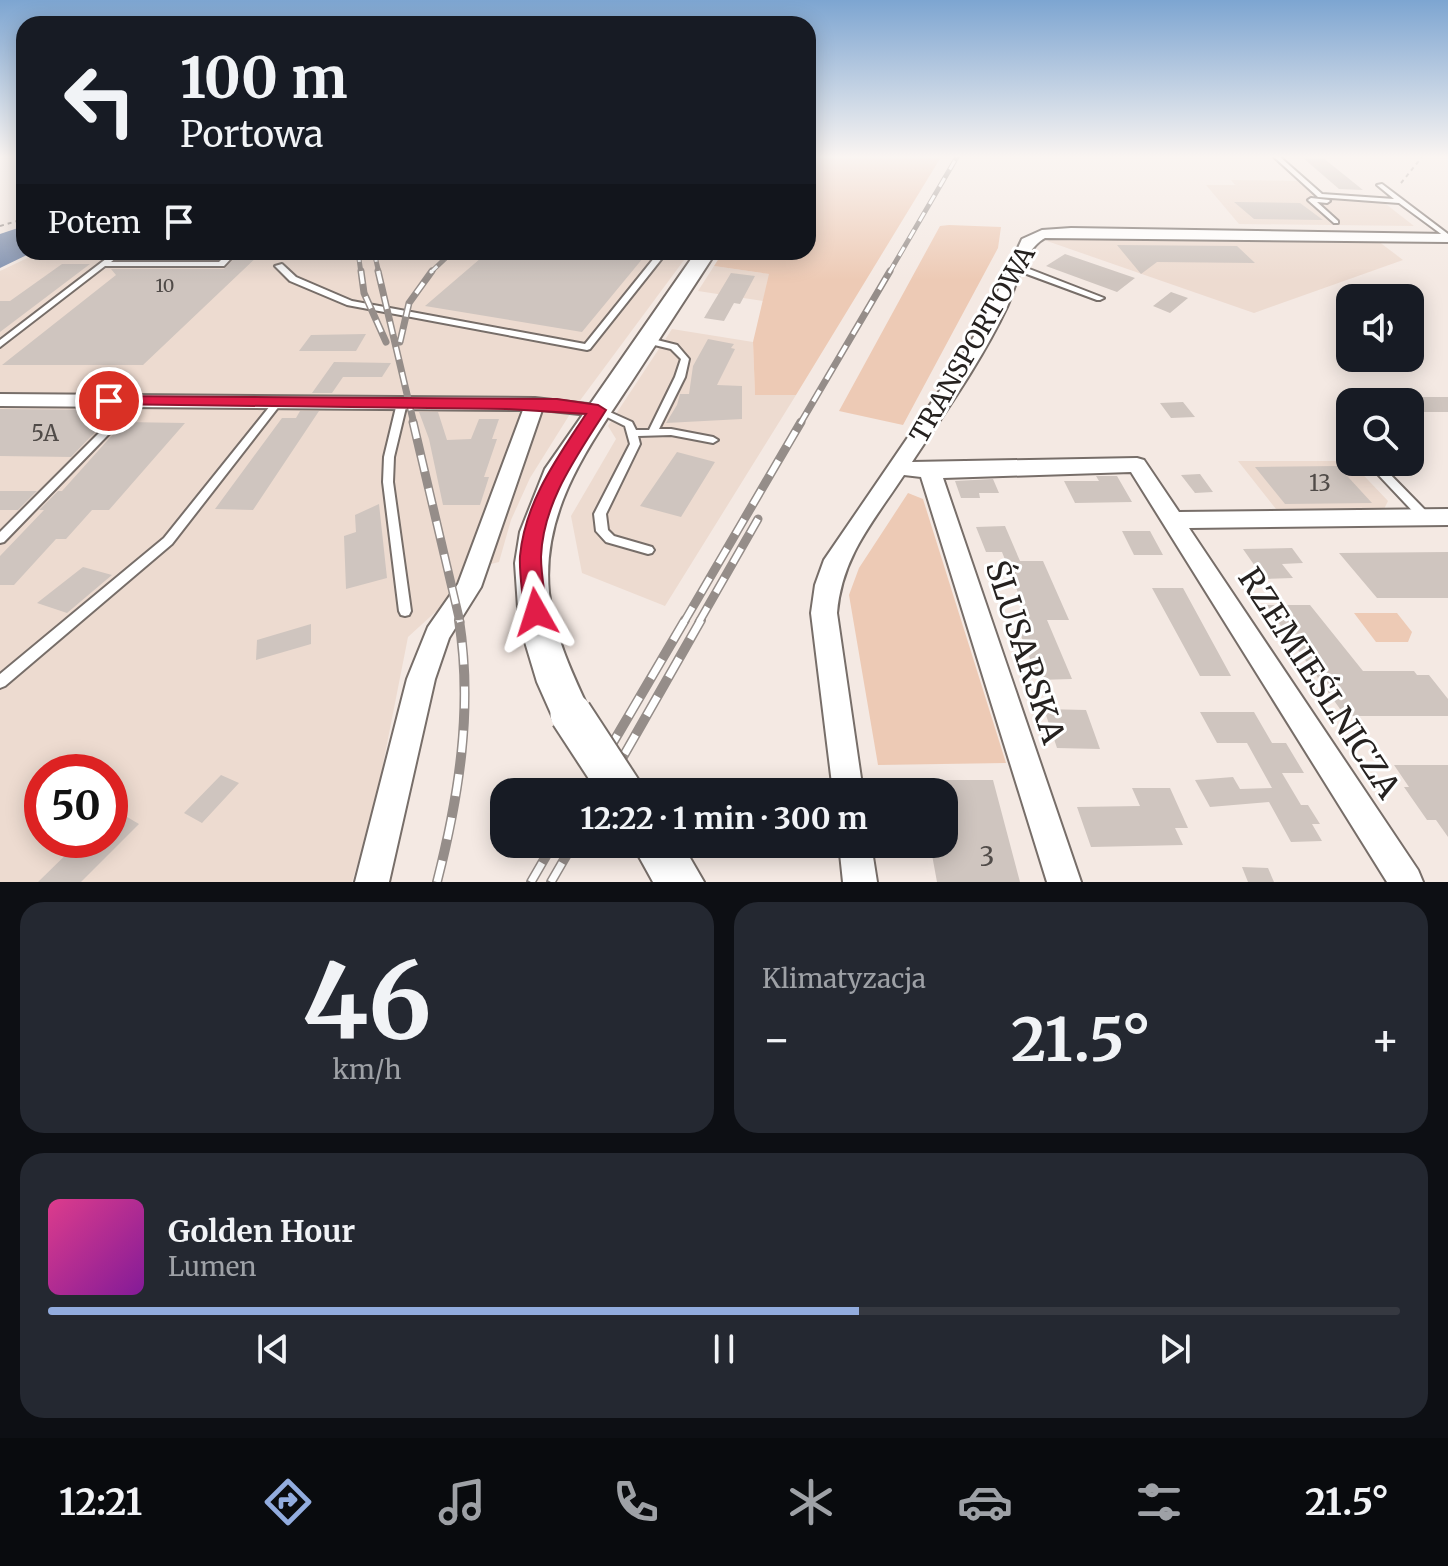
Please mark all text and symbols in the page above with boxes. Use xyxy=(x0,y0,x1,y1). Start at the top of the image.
text: 100 m xyxy=(180,43,348,113)
icon: left xyxy=(48,48,152,152)
text: Portowa xyxy=(180,112,324,157)
icon: arrive xyxy=(157,200,201,244)
text: Potem xyxy=(48,203,141,241)
street label: TRANSPORTOWA xyxy=(902,239,1042,448)
house number: 10 xyxy=(156,274,174,297)
map controls xyxy=(1336,284,1424,476)
button: sound xyxy=(1336,284,1424,372)
pin xyxy=(75,367,143,435)
icon: arrive xyxy=(87,379,131,423)
button: search xyxy=(1336,388,1424,476)
house number: 5A xyxy=(31,419,59,447)
house number: 13 xyxy=(1309,469,1331,497)
street label: ŚLUSARSKA xyxy=(977,556,1073,749)
street label: RZEMIEŚLNICZA xyxy=(1230,560,1409,806)
position arrow xyxy=(494,570,578,654)
speed limit sign: 50 xyxy=(24,754,128,858)
text: 12:22 · 1 min · 300 m xyxy=(580,799,868,837)
house number: 3 xyxy=(980,840,994,873)
text: 46 xyxy=(302,936,432,1066)
text: Klimatyzacja xyxy=(762,962,926,995)
text: 21.5° xyxy=(1011,1002,1151,1077)
text: − xyxy=(762,1012,791,1067)
text: + xyxy=(1371,1012,1400,1067)
text: km/h xyxy=(333,1053,401,1086)
text: Golden Hour xyxy=(168,1212,355,1250)
text: Lumen xyxy=(168,1250,257,1283)
icon: previous xyxy=(251,1327,295,1371)
icon: pause xyxy=(702,1327,746,1371)
icon: next xyxy=(1153,1327,1197,1371)
icon: directions xyxy=(260,1474,316,1530)
icon: music xyxy=(434,1474,490,1530)
icon: phone xyxy=(608,1474,664,1530)
icon: climate xyxy=(783,1474,839,1530)
icon: car xyxy=(957,1474,1013,1530)
icon: filters xyxy=(1131,1474,1187,1530)
text: 12:21 xyxy=(59,1480,142,1525)
text: 21.5° xyxy=(1305,1480,1389,1525)

